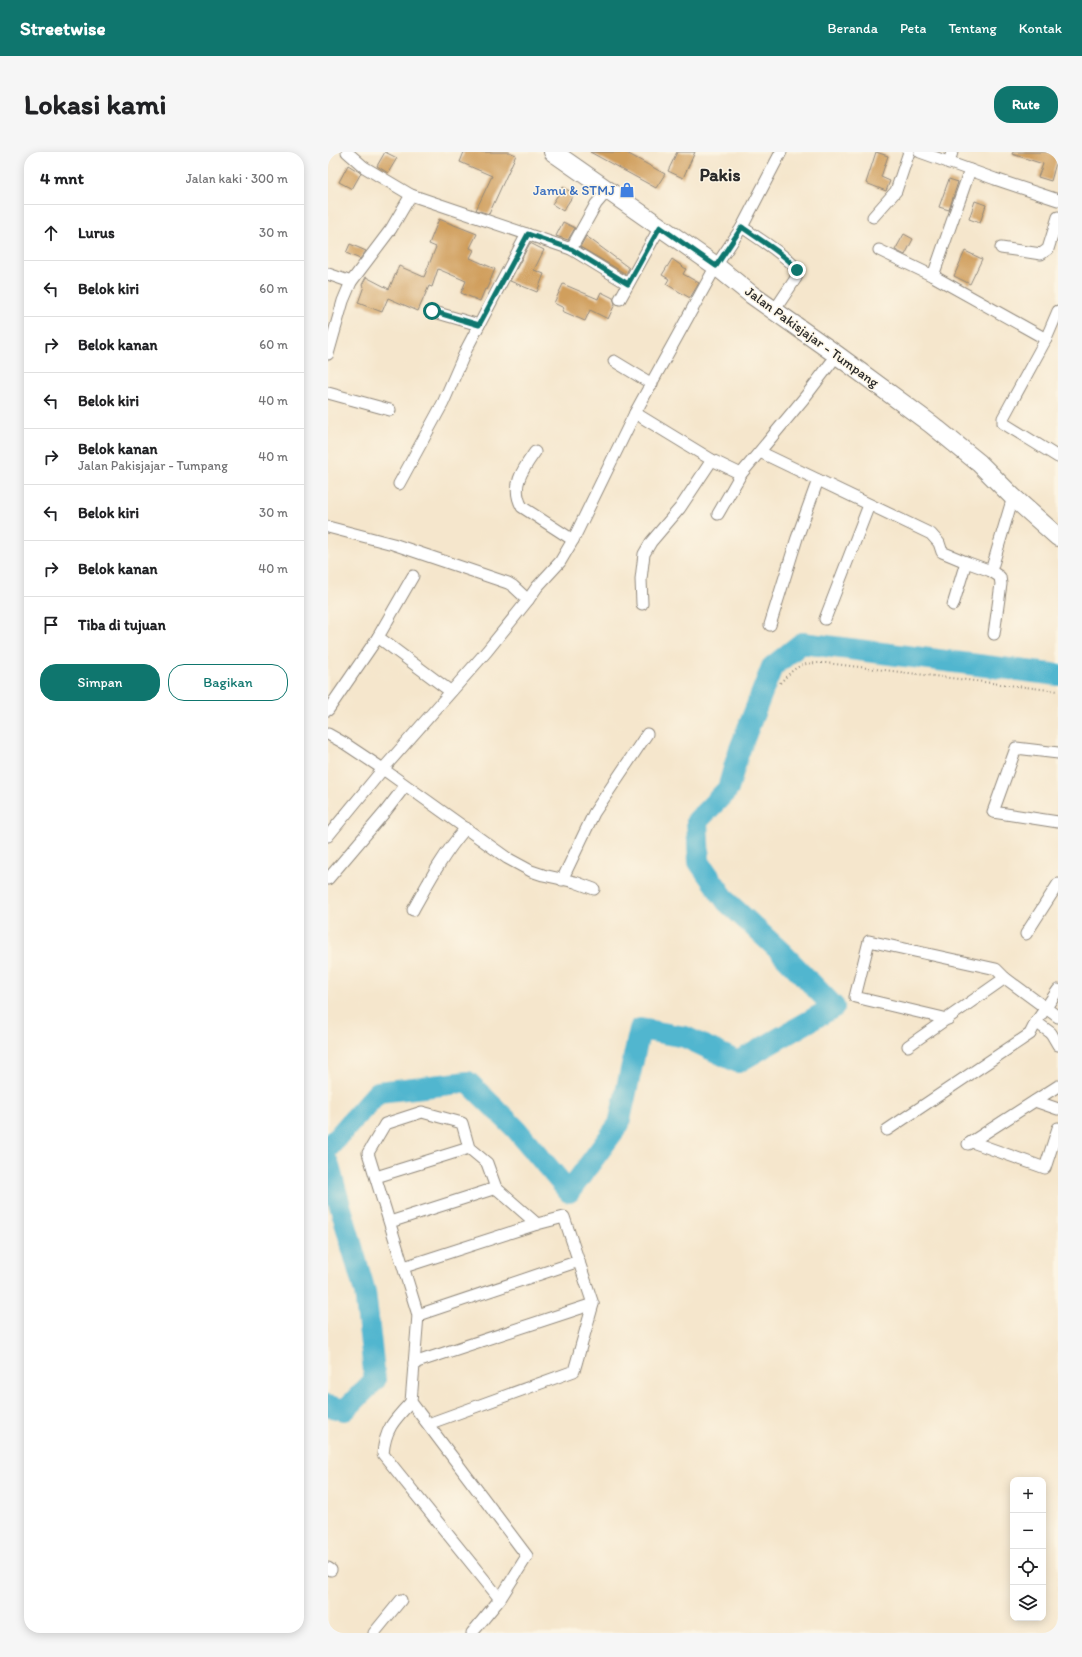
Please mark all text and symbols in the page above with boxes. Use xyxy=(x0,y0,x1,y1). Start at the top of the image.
text: Streetwise xyxy=(20,17,106,40)
text: Beranda xyxy=(827,20,878,37)
text: Peta xyxy=(900,20,926,37)
text: Tentang xyxy=(948,20,997,37)
text: Kontak xyxy=(1019,20,1062,37)
button: Rute xyxy=(994,86,1058,123)
text: Lokasi kami xyxy=(24,87,166,121)
district label: Pakis xyxy=(699,164,741,186)
text: 4 mnt xyxy=(40,168,84,188)
text: Jalan kaki · 300 m xyxy=(186,171,288,186)
shop icon: Jamu & STMJ xyxy=(618,181,636,199)
place label: Jamu & STMJ xyxy=(533,182,615,199)
icon: ahead xyxy=(40,222,62,244)
text: Lurus xyxy=(78,224,115,242)
text: 30 m xyxy=(259,225,288,240)
route end xyxy=(788,261,806,279)
icon: left xyxy=(40,278,62,300)
text: Belok kiri xyxy=(78,280,139,298)
text: 60 m xyxy=(259,281,288,296)
street label: Jalan Pakisjajar - Tumpang xyxy=(742,283,883,392)
route start xyxy=(423,302,441,320)
icon: right xyxy=(40,334,62,356)
text: Belok kanan xyxy=(78,336,158,354)
text: 60 m xyxy=(259,337,288,352)
icon: left xyxy=(40,390,62,412)
text: Belok kiri xyxy=(78,392,139,410)
text: 40 m xyxy=(258,393,288,408)
text: Belok kanan xyxy=(78,440,158,458)
icon: right xyxy=(40,446,62,468)
text: 40 m xyxy=(258,449,288,464)
text: Jalan Pakisjajar - Tumpang xyxy=(78,458,228,473)
icon: left xyxy=(40,502,62,524)
text: Belok kiri xyxy=(78,504,139,522)
text: 30 m xyxy=(259,505,288,520)
icon: right xyxy=(40,558,62,580)
text: Belok kanan xyxy=(78,560,158,578)
text: 40 m xyxy=(258,561,288,576)
icon: arrive xyxy=(40,614,62,636)
text: Tiba di tujuan xyxy=(78,616,166,634)
button: Simpan xyxy=(40,664,160,701)
button: Bagikan xyxy=(168,664,288,701)
map controls xyxy=(1010,1477,1046,1621)
button: + xyxy=(1010,1477,1046,1513)
button: − xyxy=(1010,1513,1046,1549)
button: locate xyxy=(1010,1549,1046,1585)
button: layers xyxy=(1010,1585,1046,1621)

